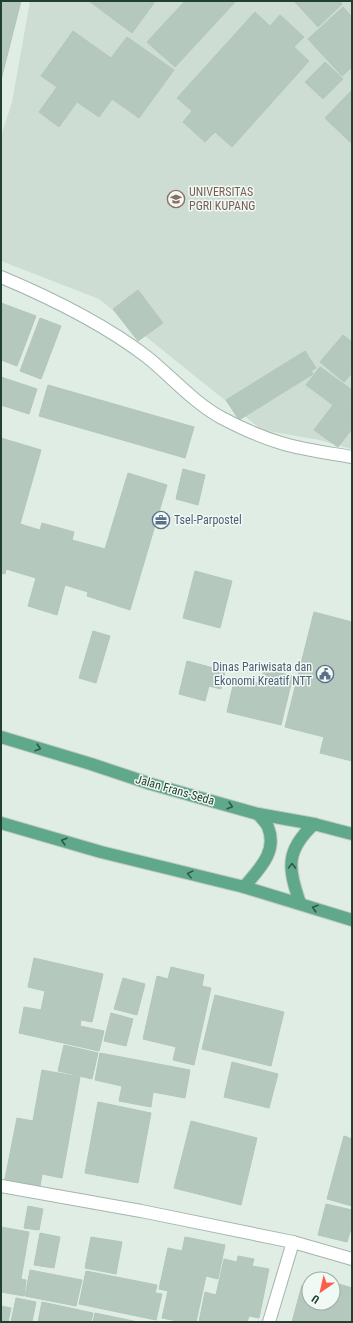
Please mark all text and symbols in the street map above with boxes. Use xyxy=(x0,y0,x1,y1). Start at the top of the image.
place label: UNIVERSITAS PGRI KUPANG xyxy=(189,185,255,213)
school or university icon: UNIVERSITAS PGRI KUPANG xyxy=(166,189,186,209)
office icon: Tsel-Parpostel xyxy=(151,510,171,530)
place label: Tsel-Parpostel xyxy=(174,513,242,527)
place label: Dinas Pariwisata dan Ekonomi Kreatif NTT xyxy=(213,660,312,688)
public building icon: Dinas Pariwisata dan Ekonomi Kreatif NTT xyxy=(315,664,335,684)
one-way arrow xyxy=(35,743,42,752)
street label: Jalan Frans-Seda xyxy=(134,772,216,808)
one-way arrow xyxy=(226,801,233,810)
one-way arrow xyxy=(61,837,68,846)
one-way arrow xyxy=(288,863,296,869)
one-way arrow xyxy=(186,870,193,878)
one-way arrow xyxy=(312,904,319,913)
north arrow xyxy=(301,1271,341,1311)
text: U xyxy=(309,1292,322,1306)

